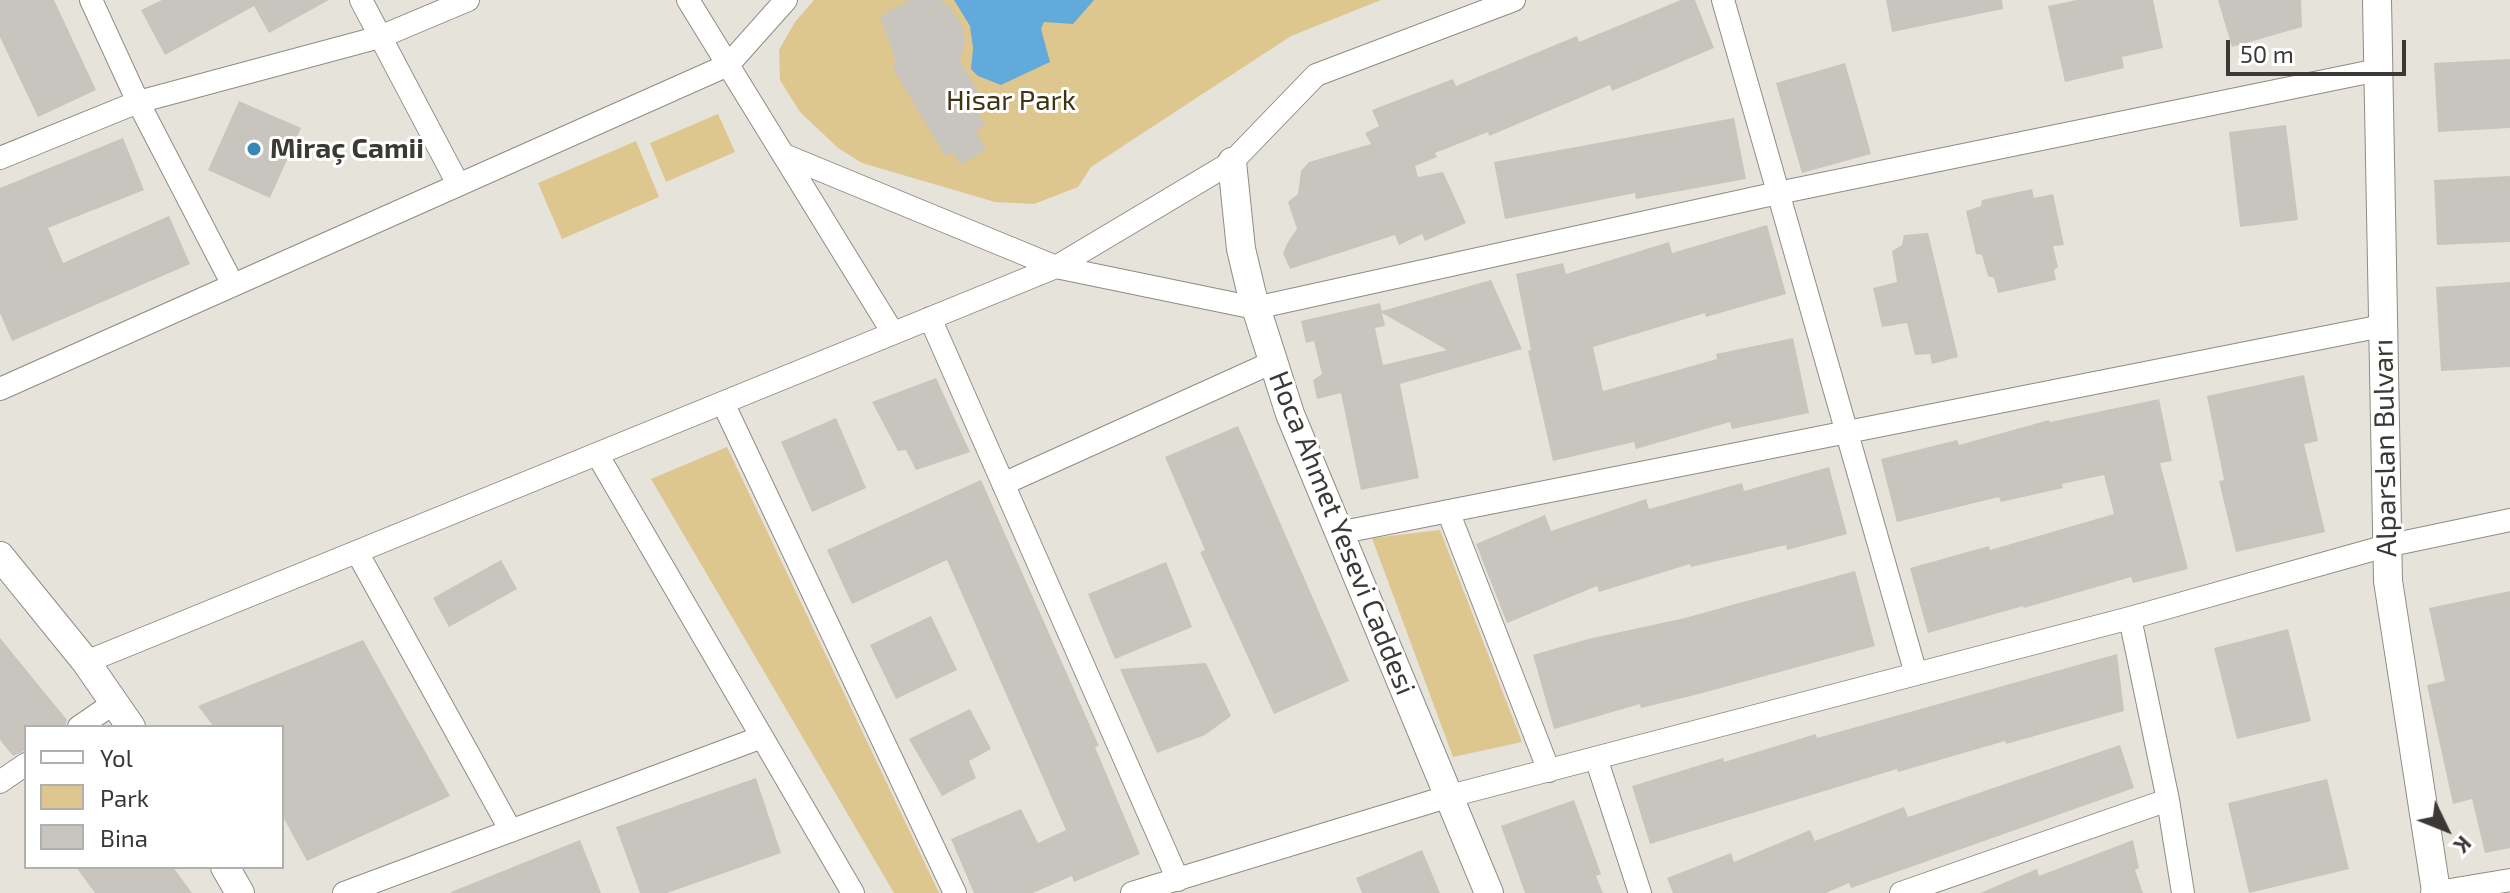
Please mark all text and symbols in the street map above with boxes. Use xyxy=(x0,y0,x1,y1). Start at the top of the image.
scale bar xyxy=(2230,24,2410,74)
text: 50 m xyxy=(2240,39,2294,68)
park label: Hisar Park xyxy=(946,84,1076,118)
place label: Miraç Camii xyxy=(270,132,424,166)
marker: Miraç Camii xyxy=(245,140,263,158)
street label: Alparslan Bulvarı xyxy=(2366,339,2404,557)
street label: Hoca Ahmet Yesevi Caddesi xyxy=(1262,366,1422,700)
legend xyxy=(24,725,284,869)
text: Yol xyxy=(100,743,133,772)
text: Park xyxy=(100,783,149,812)
north arrow xyxy=(2406,789,2486,869)
text: Bina xyxy=(100,823,148,852)
text: K xyxy=(2449,831,2478,859)

